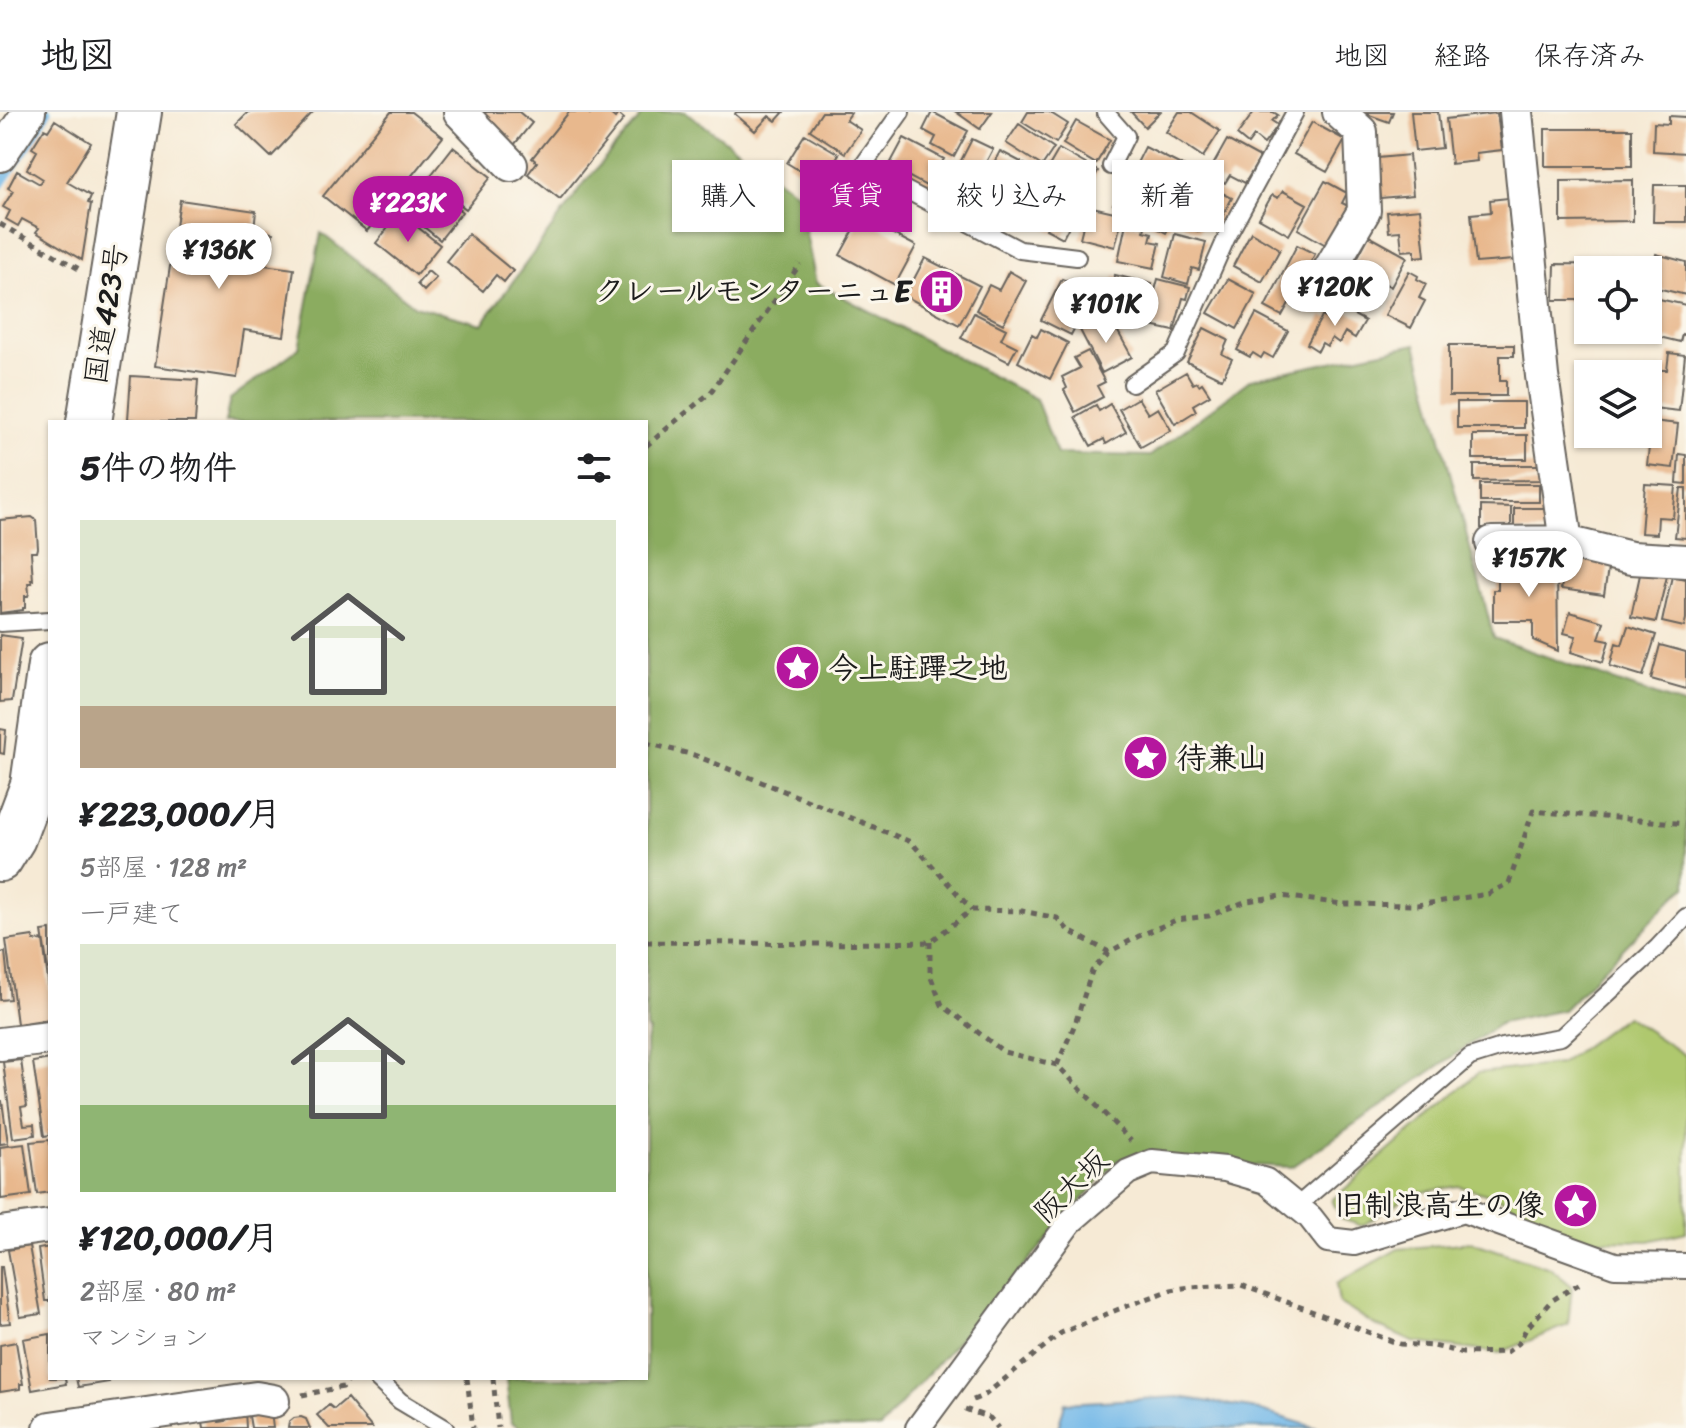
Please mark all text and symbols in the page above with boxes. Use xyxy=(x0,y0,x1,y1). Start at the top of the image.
text: 地図 xyxy=(40,22,116,89)
text: 地図 xyxy=(1334,31,1390,80)
text: 経路 xyxy=(1434,31,1490,80)
text: 保存済み xyxy=(1534,31,1646,80)
chip: 購入 xyxy=(672,160,784,232)
chip: 賃貸 xyxy=(800,160,912,232)
chip: 絞り込み xyxy=(928,160,1096,232)
chip: 新着 xyxy=(1112,160,1224,232)
pin: ¥223K xyxy=(352,176,464,244)
text: ¥223K xyxy=(371,179,445,225)
pin: ¥136K xyxy=(163,223,275,291)
text: ¥136K xyxy=(184,226,254,272)
street label: 国道423号 xyxy=(68,239,144,389)
map controls xyxy=(1574,256,1662,448)
button: locate xyxy=(1574,256,1662,344)
pin: ¥120K xyxy=(1279,260,1391,328)
text: ¥120K xyxy=(1299,263,1371,309)
place label: クレールモンターニュE xyxy=(594,264,913,318)
building icon: クレールモンターニュE xyxy=(918,267,966,315)
pin: ¥101K xyxy=(1050,277,1162,345)
text: ¥101K xyxy=(1072,280,1140,326)
button: layers xyxy=(1574,360,1662,448)
text: 5件の物件 xyxy=(80,438,237,498)
icon: filters xyxy=(572,446,616,490)
pin: ¥157K xyxy=(1473,531,1585,599)
text: ¥157K xyxy=(1493,534,1565,580)
icon: home xyxy=(276,572,420,716)
place label: 今上駐蹕之地 xyxy=(828,641,1008,695)
place icon: 今上駐蹕之地 xyxy=(773,644,821,692)
place label: 待兼山 xyxy=(1177,731,1267,785)
place icon: 待兼山 xyxy=(1122,734,1170,782)
text: ¥223,000/月 xyxy=(80,784,281,844)
text: 5部屋 · 128 m² xyxy=(80,844,247,890)
text: 一戸建て xyxy=(80,890,184,936)
icon: home xyxy=(276,996,420,1140)
street label: 阪大坂 xyxy=(1020,1135,1122,1237)
place label: 旧制浪高生の像 xyxy=(1334,1178,1544,1232)
place icon: 旧制浪高生の像 xyxy=(1551,1181,1599,1229)
text: ¥120,000/月 xyxy=(80,1208,279,1268)
text: 2部屋 · 80 m² xyxy=(80,1268,237,1314)
text: マンション xyxy=(80,1314,209,1360)

